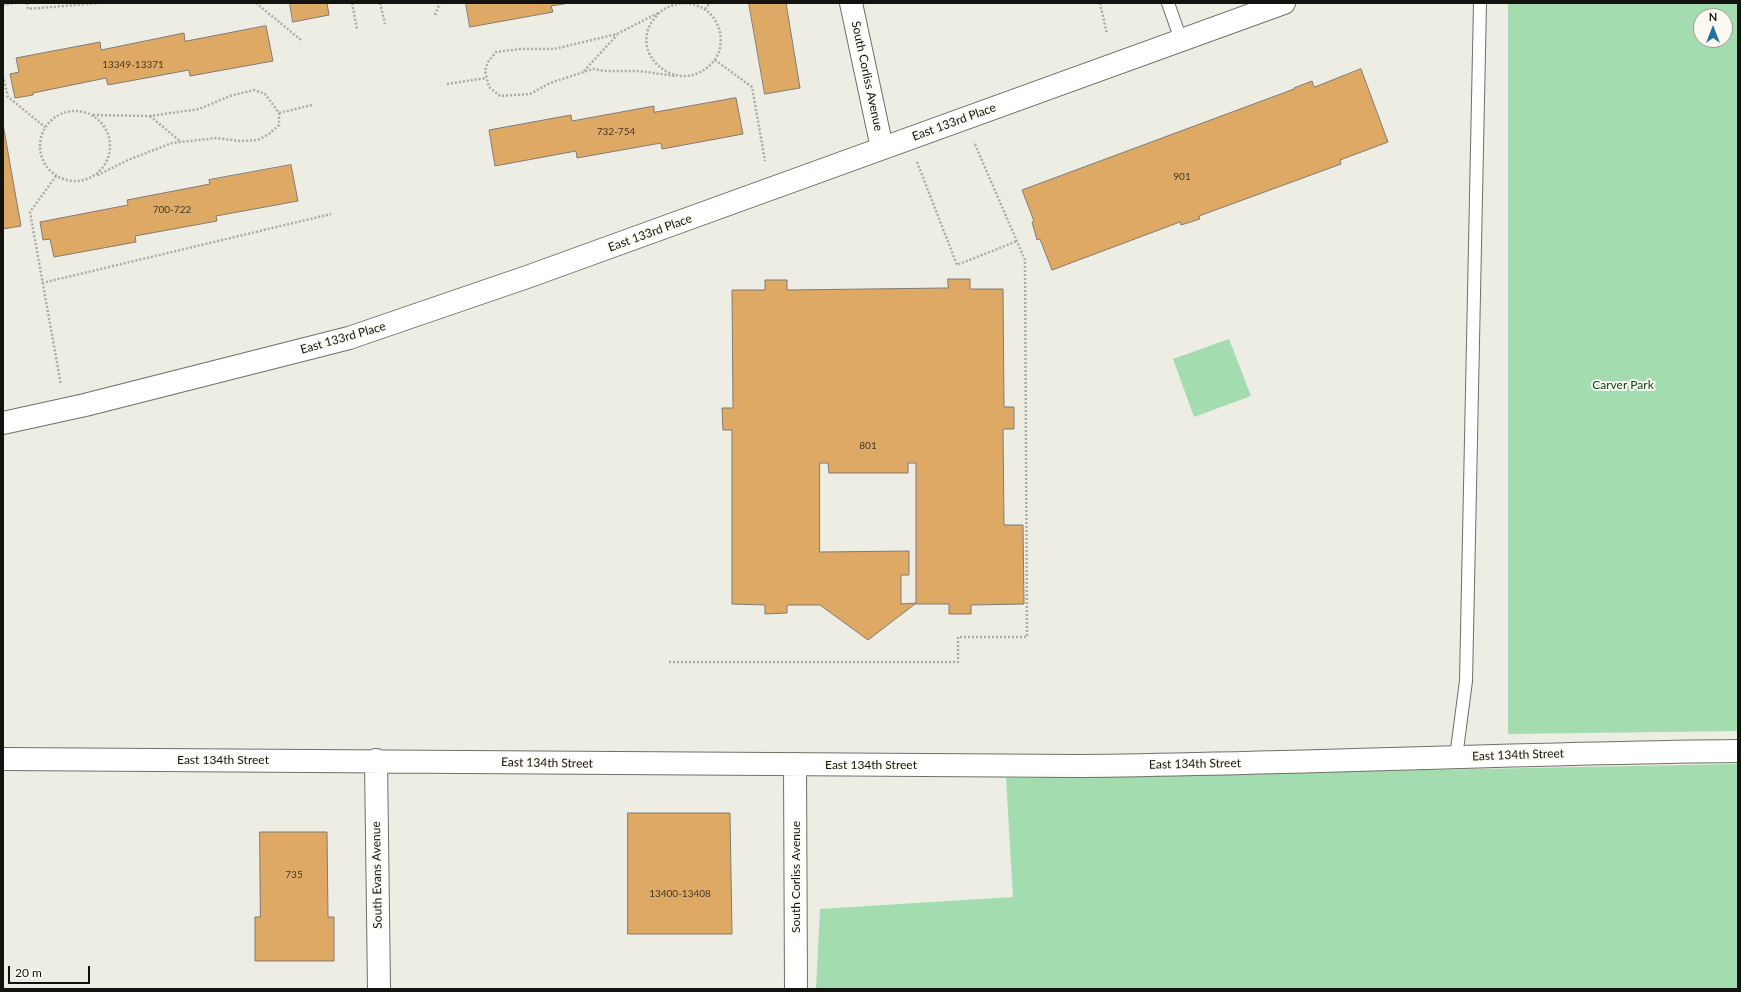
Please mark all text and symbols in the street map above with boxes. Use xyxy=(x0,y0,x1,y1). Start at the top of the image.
north arrow xyxy=(1693,8,1733,48)
text: N xyxy=(1709,10,1717,23)
street label: South Corliss Avenue xyxy=(848,20,886,132)
house number: 13349-13371 xyxy=(102,59,164,71)
street label: East 133rd Place xyxy=(910,100,998,144)
house number: 732-754 xyxy=(597,126,635,138)
house number: 901 xyxy=(1173,171,1191,183)
house number: 700-722 xyxy=(153,204,191,216)
street label: East 133rd Place xyxy=(606,211,694,255)
street label: East 133rd Place xyxy=(299,319,387,357)
park label: Carver Park xyxy=(1592,378,1654,392)
house number: 801 xyxy=(859,440,877,452)
street label: East 134th Street xyxy=(1472,746,1564,764)
street label: East 134th Street xyxy=(177,753,269,767)
street label: East 134th Street xyxy=(501,755,593,771)
street label: East 134th Street xyxy=(1149,756,1241,772)
street label: East 134th Street xyxy=(825,758,917,772)
street label: South Evans Avenue xyxy=(369,821,385,929)
street label: South Corliss Avenue xyxy=(789,821,803,933)
house number: 735 xyxy=(285,869,303,881)
house number: 13400-13408 xyxy=(649,888,711,900)
scale bar xyxy=(10,958,92,984)
text: 20 m xyxy=(15,965,42,980)

